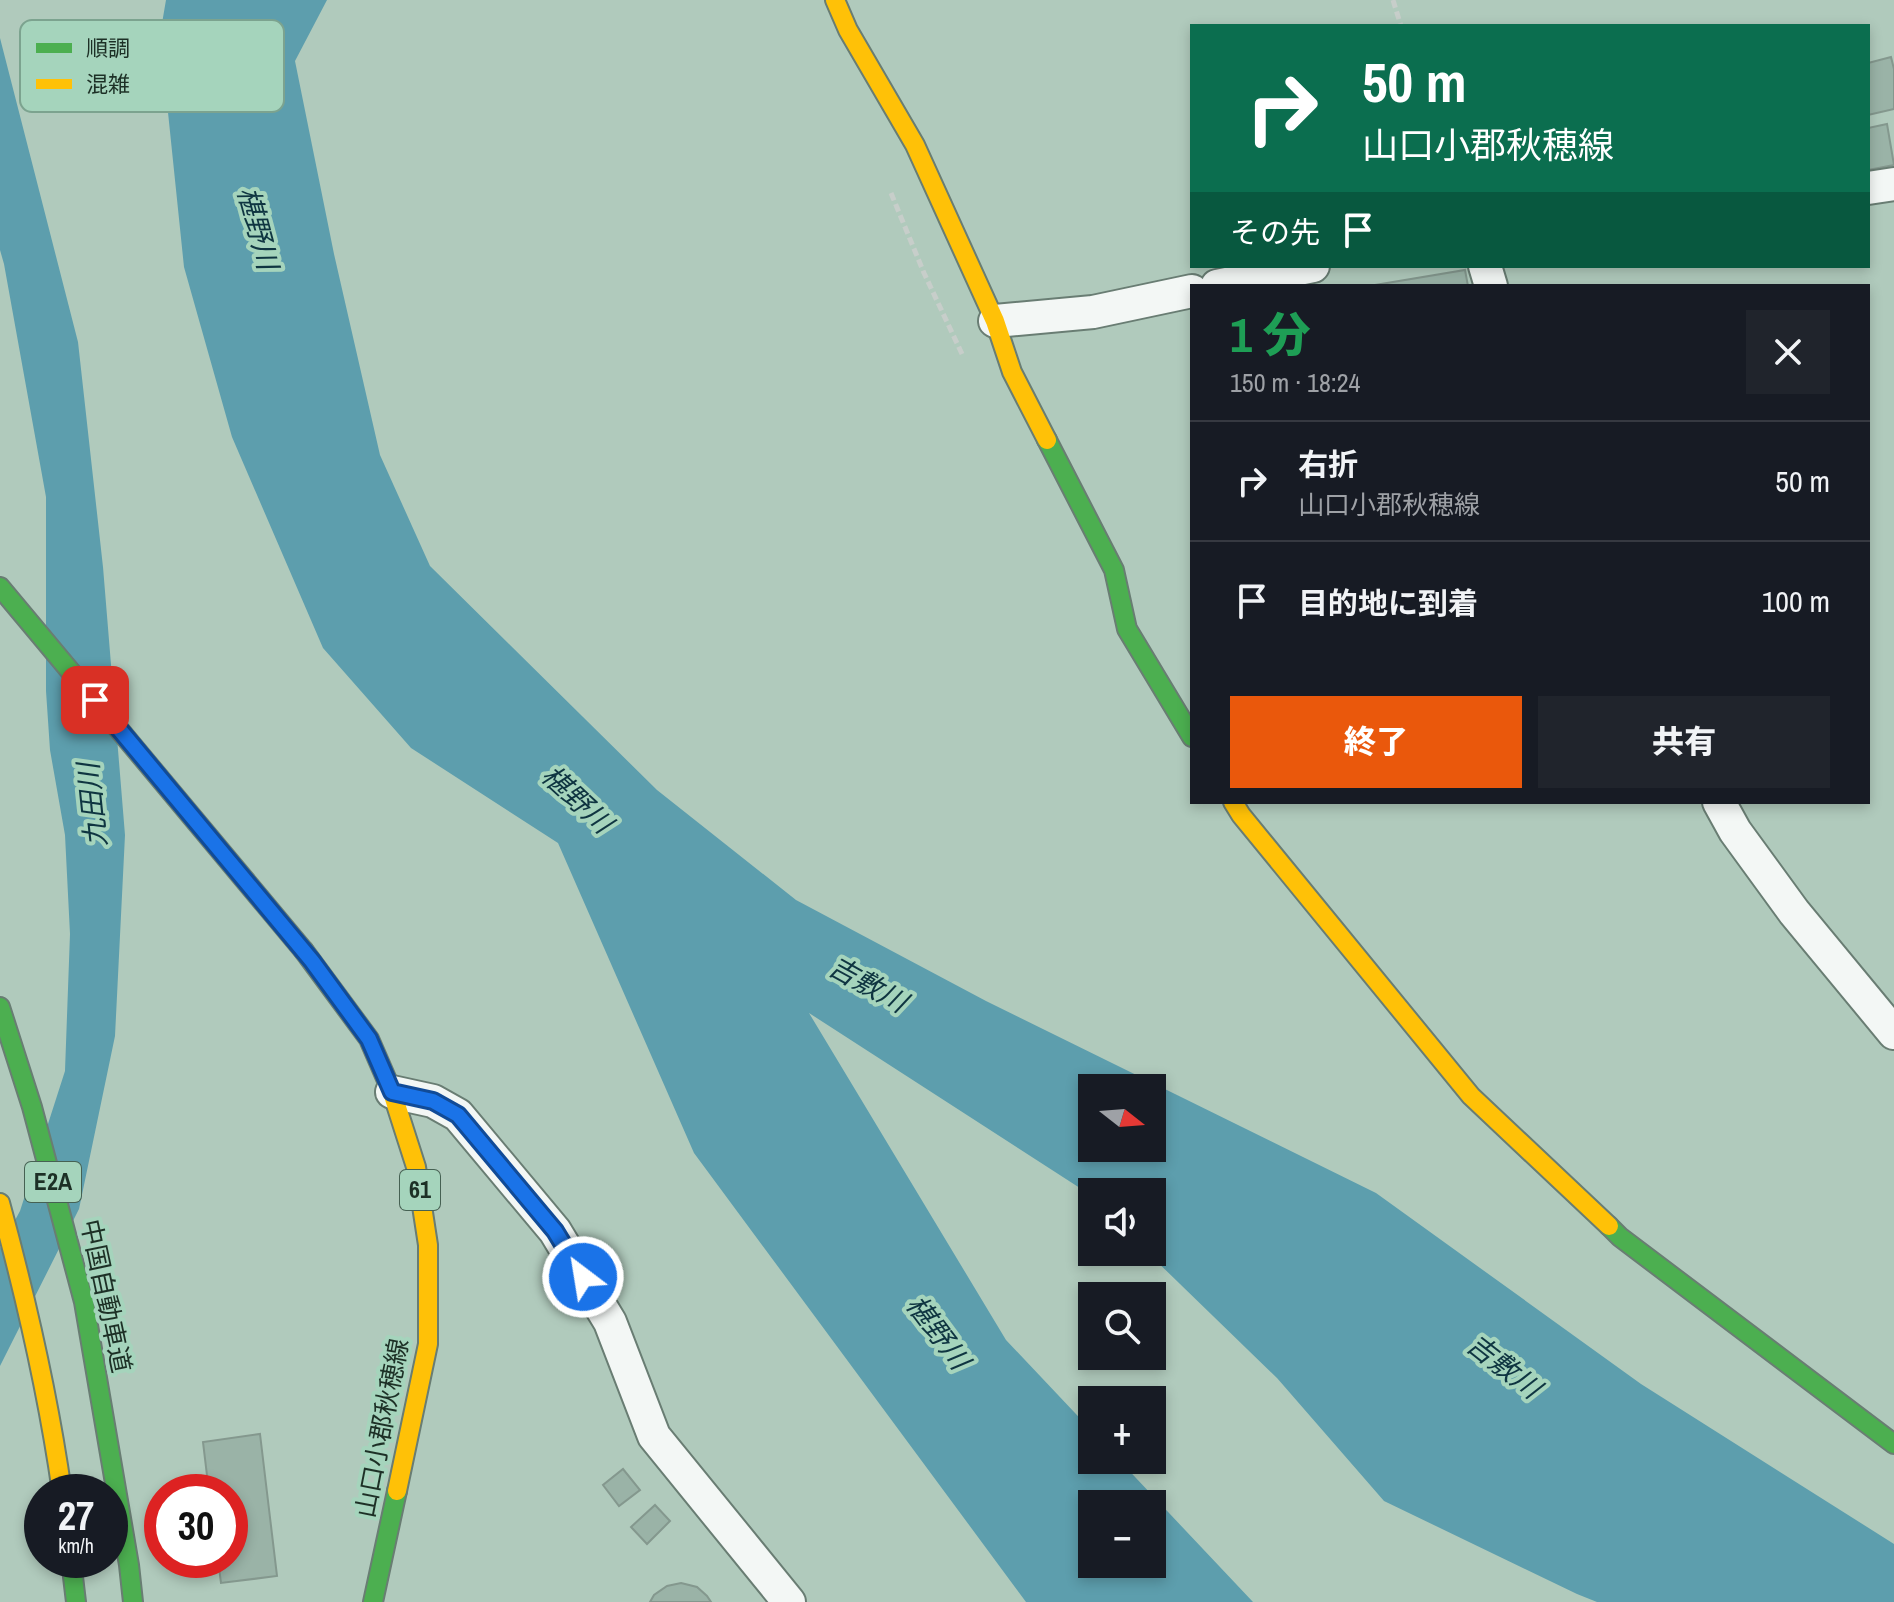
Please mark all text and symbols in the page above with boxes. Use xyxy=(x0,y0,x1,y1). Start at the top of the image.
legend xyxy=(20,20,284,112)
text: 順調 xyxy=(86,33,130,63)
text: 50 m xyxy=(1362,44,1467,119)
icon: right xyxy=(1230,56,1334,160)
text: 混雑 xyxy=(86,69,130,99)
text: 山口小郡秋穂線 xyxy=(1362,121,1614,169)
water label: 椹野川 xyxy=(229,183,288,276)
icon: arrive xyxy=(1336,208,1380,252)
text: その先 xyxy=(1230,212,1320,252)
text: 1 分 xyxy=(1230,302,1311,367)
button: close xyxy=(1746,310,1830,394)
text: 150 m · 18:24 xyxy=(1230,365,1360,400)
text: 右折 xyxy=(1298,444,1358,484)
icon: right xyxy=(1230,459,1274,503)
text: 50 m xyxy=(1775,461,1830,501)
text: 山口小郡秋穂線 xyxy=(1298,487,1480,522)
icon: arrive xyxy=(1230,579,1274,623)
text: 100 m xyxy=(1762,581,1830,621)
text: 目的地に到着 xyxy=(1298,583,1478,623)
pin xyxy=(61,666,129,734)
icon: arrive xyxy=(73,678,117,722)
button: 終了 xyxy=(1230,696,1522,788)
button: 共有 xyxy=(1538,696,1830,788)
water label: 椹野川 xyxy=(533,756,623,844)
water label: 九田川 xyxy=(68,758,115,849)
water label: 吉敷川 xyxy=(822,947,917,1022)
north arrow xyxy=(1078,1074,1166,1162)
map controls xyxy=(1078,1074,1166,1578)
road number: E2A xyxy=(25,1162,81,1202)
road number: 61 xyxy=(400,1170,440,1210)
button: sound xyxy=(1078,1178,1166,1266)
street label: 中国自動車道 xyxy=(73,1216,140,1376)
position arrow xyxy=(541,1235,625,1319)
button: search xyxy=(1078,1282,1166,1370)
water label: 椹野川 xyxy=(898,1287,980,1379)
water label: 吉敷川 xyxy=(1459,1325,1551,1409)
street label: 山口小郡秋穂線 xyxy=(347,1335,416,1521)
button: + xyxy=(1078,1386,1166,1474)
speed limit sign: 30 xyxy=(144,1474,248,1578)
text: 27 xyxy=(58,1489,94,1542)
button: − xyxy=(1078,1490,1166,1578)
text: km/h xyxy=(58,1532,94,1559)

